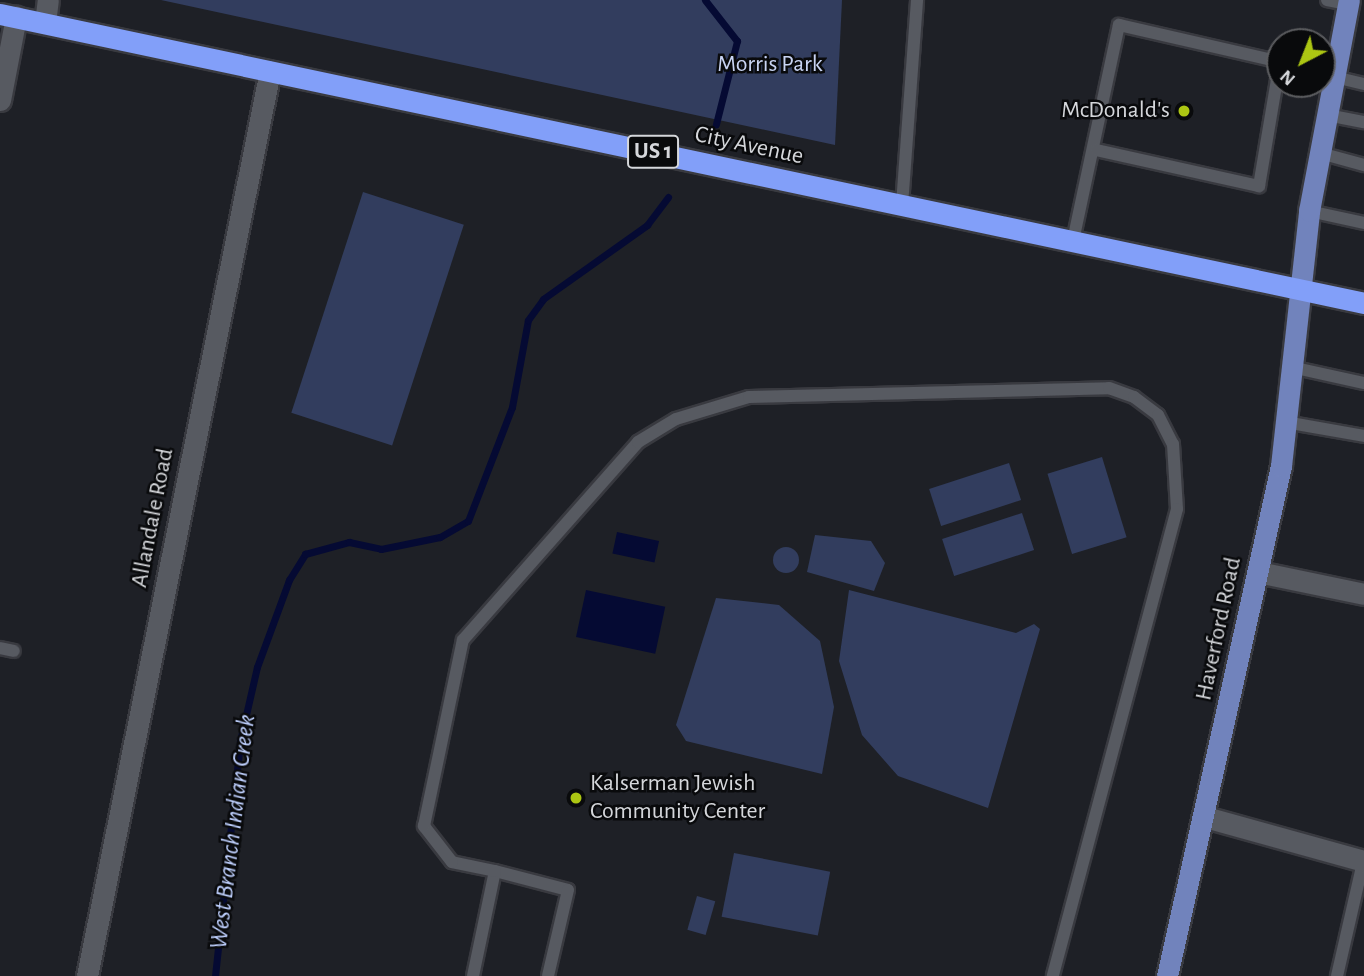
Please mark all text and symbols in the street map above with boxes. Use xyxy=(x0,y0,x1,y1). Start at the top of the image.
north arrow xyxy=(1266,28,1336,98)
park label: Morris Park xyxy=(717,51,823,79)
text: N xyxy=(1277,66,1299,89)
place label: McDonald's xyxy=(1061,97,1170,125)
marker: McDonald's xyxy=(1176,103,1192,119)
street label: City Avenue xyxy=(692,120,806,172)
road number: US 1 xyxy=(627,132,679,172)
street label: Allandale Road xyxy=(125,446,181,590)
street label: Haverford Road xyxy=(1190,555,1248,703)
water label: West Branch Indian Creek xyxy=(203,713,263,951)
place label: Kalserman Jewish Community Center xyxy=(590,770,765,826)
marker: Kalserman Jewish Community Center xyxy=(568,790,584,806)

